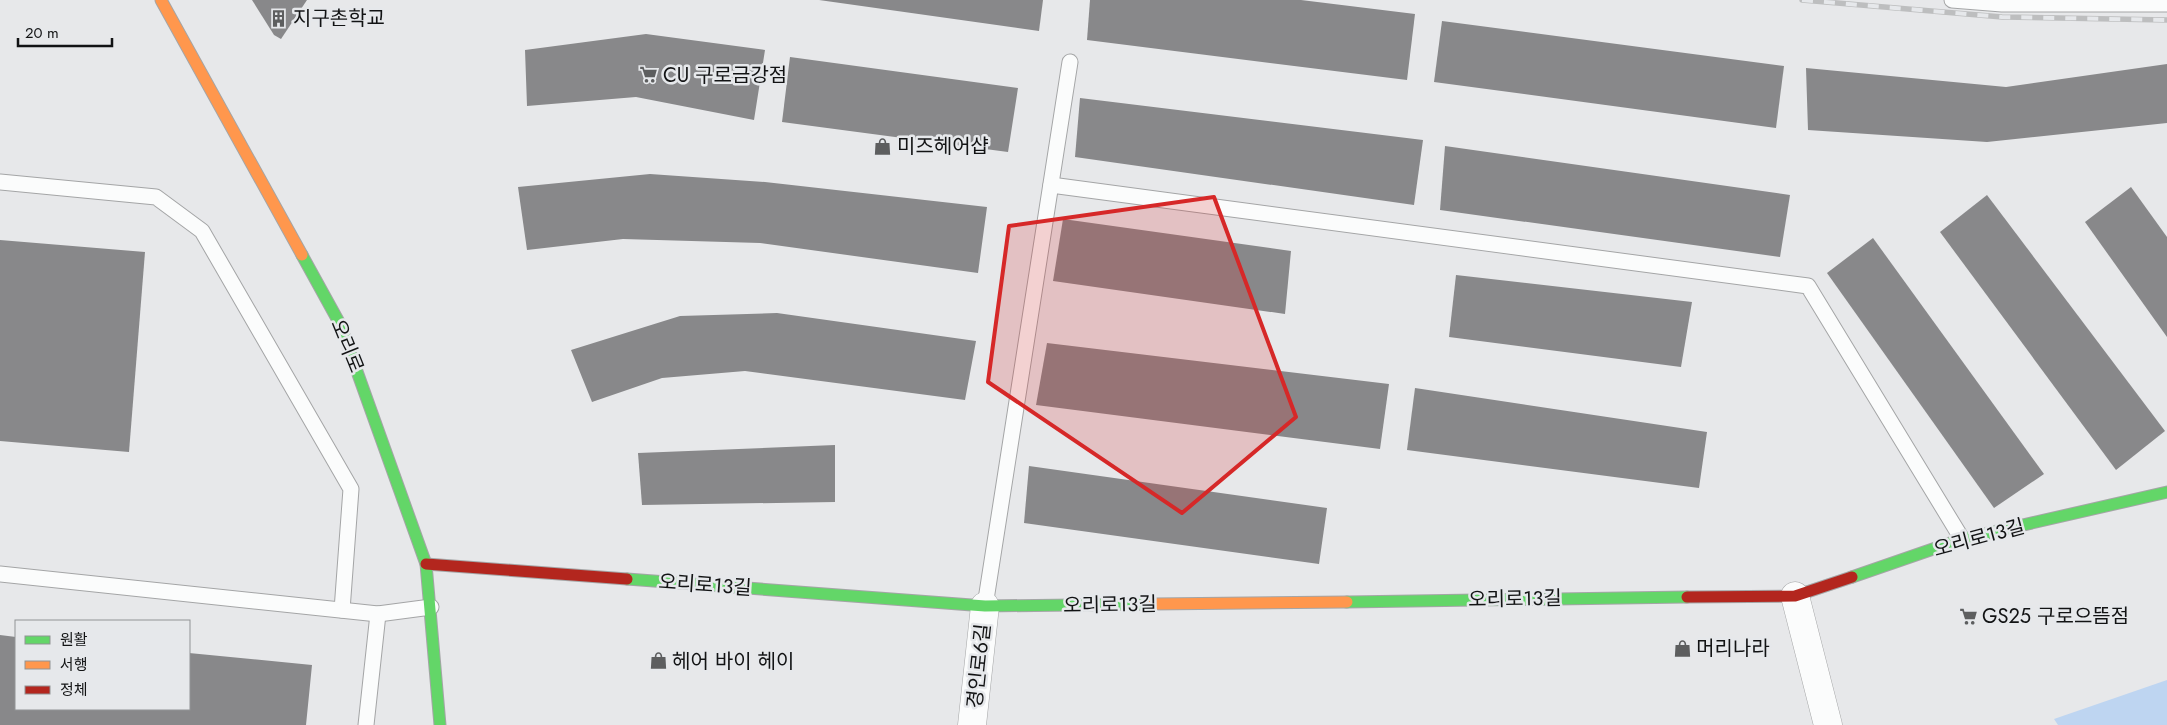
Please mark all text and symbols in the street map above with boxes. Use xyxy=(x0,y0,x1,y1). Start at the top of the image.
place label: 지구촌학교 xyxy=(293,4,385,33)
building icon: 지구촌학교 xyxy=(269,8,289,28)
scale bar xyxy=(18,15,111,47)
text: 20 m xyxy=(25,22,59,44)
place label: CU 구로금강점 xyxy=(663,61,787,90)
supermarket icon: CU 구로금강점 xyxy=(639,65,659,85)
place label: 미즈헤어샵 xyxy=(897,132,989,161)
shop icon: 미즈헤어샵 xyxy=(873,136,893,156)
street label: 오리로 xyxy=(323,315,371,377)
street label: 오리로13길 xyxy=(1930,512,2028,564)
street label: 오리로13길 xyxy=(657,567,753,603)
street label: 오리로13길 xyxy=(1468,584,1562,614)
street label: 오리로13길 xyxy=(1063,590,1157,620)
place label: GS25 구로으뜸점 xyxy=(1982,602,2129,631)
supermarket icon: GS25 구로으뜸점 xyxy=(1958,606,1978,626)
legend xyxy=(15,620,190,710)
street label: 경인로6길 xyxy=(960,622,998,710)
text: 원활 xyxy=(60,629,88,651)
place label: 머리나라 xyxy=(1696,634,1770,663)
shop icon: 머리나라 xyxy=(1672,638,1692,658)
place label: 헤어 바이 헤이 xyxy=(672,647,794,676)
shop icon: 헤어 바이 헤이 xyxy=(648,651,668,671)
text: 서행 xyxy=(60,654,88,676)
text: 정체 xyxy=(60,679,88,701)

